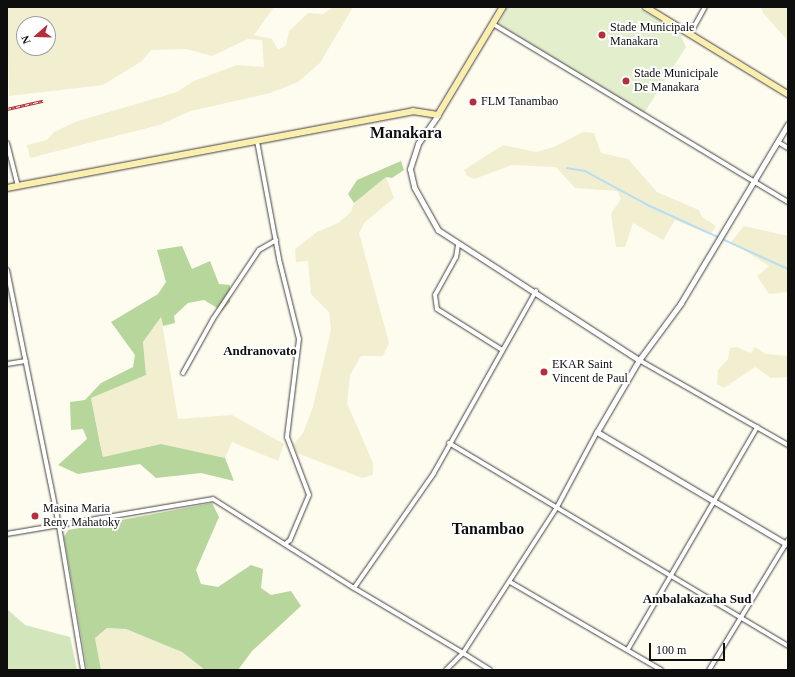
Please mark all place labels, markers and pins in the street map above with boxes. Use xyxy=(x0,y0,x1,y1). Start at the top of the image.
place label: Stade Municipale Manakara xyxy=(610,21,694,49)
marker: Stade Municipale Manakara xyxy=(597,30,607,40)
place label: Stade Municipale De Manakara xyxy=(634,67,718,95)
marker: Stade Municipale De Manakara xyxy=(621,76,631,86)
place label: FLM Tanambao xyxy=(481,95,558,109)
marker: FLM Tanambao xyxy=(468,97,478,107)
place label: EKAR Saint Vincent de Paul xyxy=(552,358,628,386)
marker: EKAR Saint Vincent de Paul xyxy=(539,367,549,377)
place label: Masina Maria Reny Mahatoky xyxy=(43,502,120,530)
marker: Masina Maria Reny Mahatoky xyxy=(30,511,40,521)

